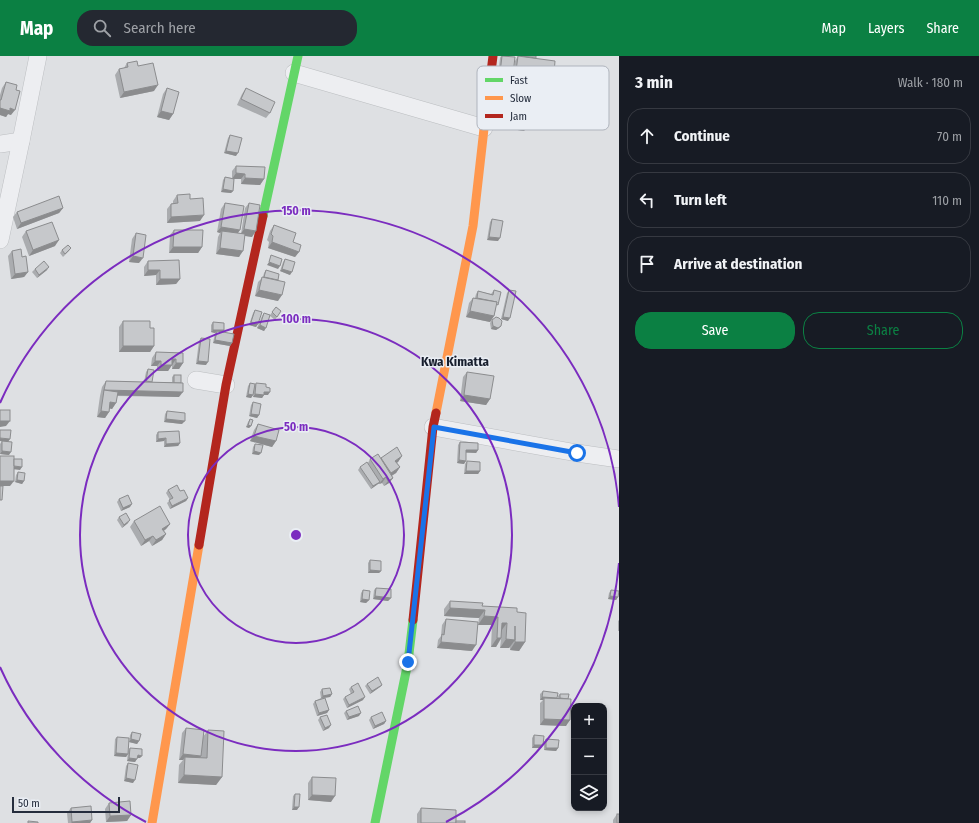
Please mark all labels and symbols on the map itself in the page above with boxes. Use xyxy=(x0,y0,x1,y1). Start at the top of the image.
legend xyxy=(477,66,609,130)
text: Fast xyxy=(510,74,528,87)
text: Slow xyxy=(510,92,531,105)
text: Jam xyxy=(510,110,527,123)
text: 150 m xyxy=(281,204,311,218)
text: 100 m xyxy=(281,312,311,326)
district label: Kwa Kimatta xyxy=(421,354,490,369)
text: 50 m xyxy=(284,420,308,434)
route start xyxy=(568,444,586,462)
centre of rings xyxy=(289,528,303,542)
route end xyxy=(399,653,417,671)
scale bar xyxy=(12,795,120,814)

